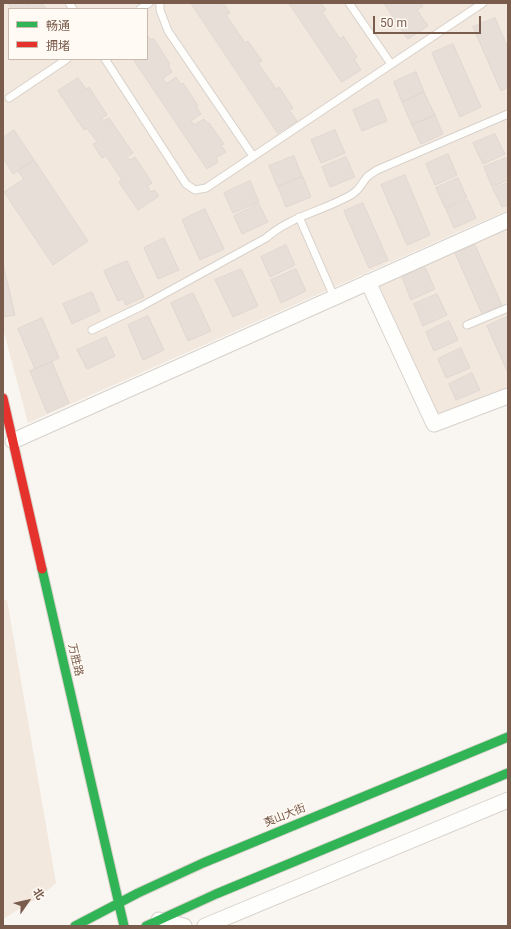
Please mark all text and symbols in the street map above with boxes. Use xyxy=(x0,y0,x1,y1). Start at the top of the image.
legend xyxy=(8,8,148,60)
scale bar xyxy=(375,8,483,34)
text: 50 m xyxy=(380,16,407,30)
text: 畅通 xyxy=(46,19,70,33)
text: 拥堵 xyxy=(46,39,70,53)
street label: 万胜路 xyxy=(65,642,85,678)
street label: 夷山大街 xyxy=(262,802,308,830)
north arrow xyxy=(8,881,48,921)
text: 北 xyxy=(30,886,47,902)

